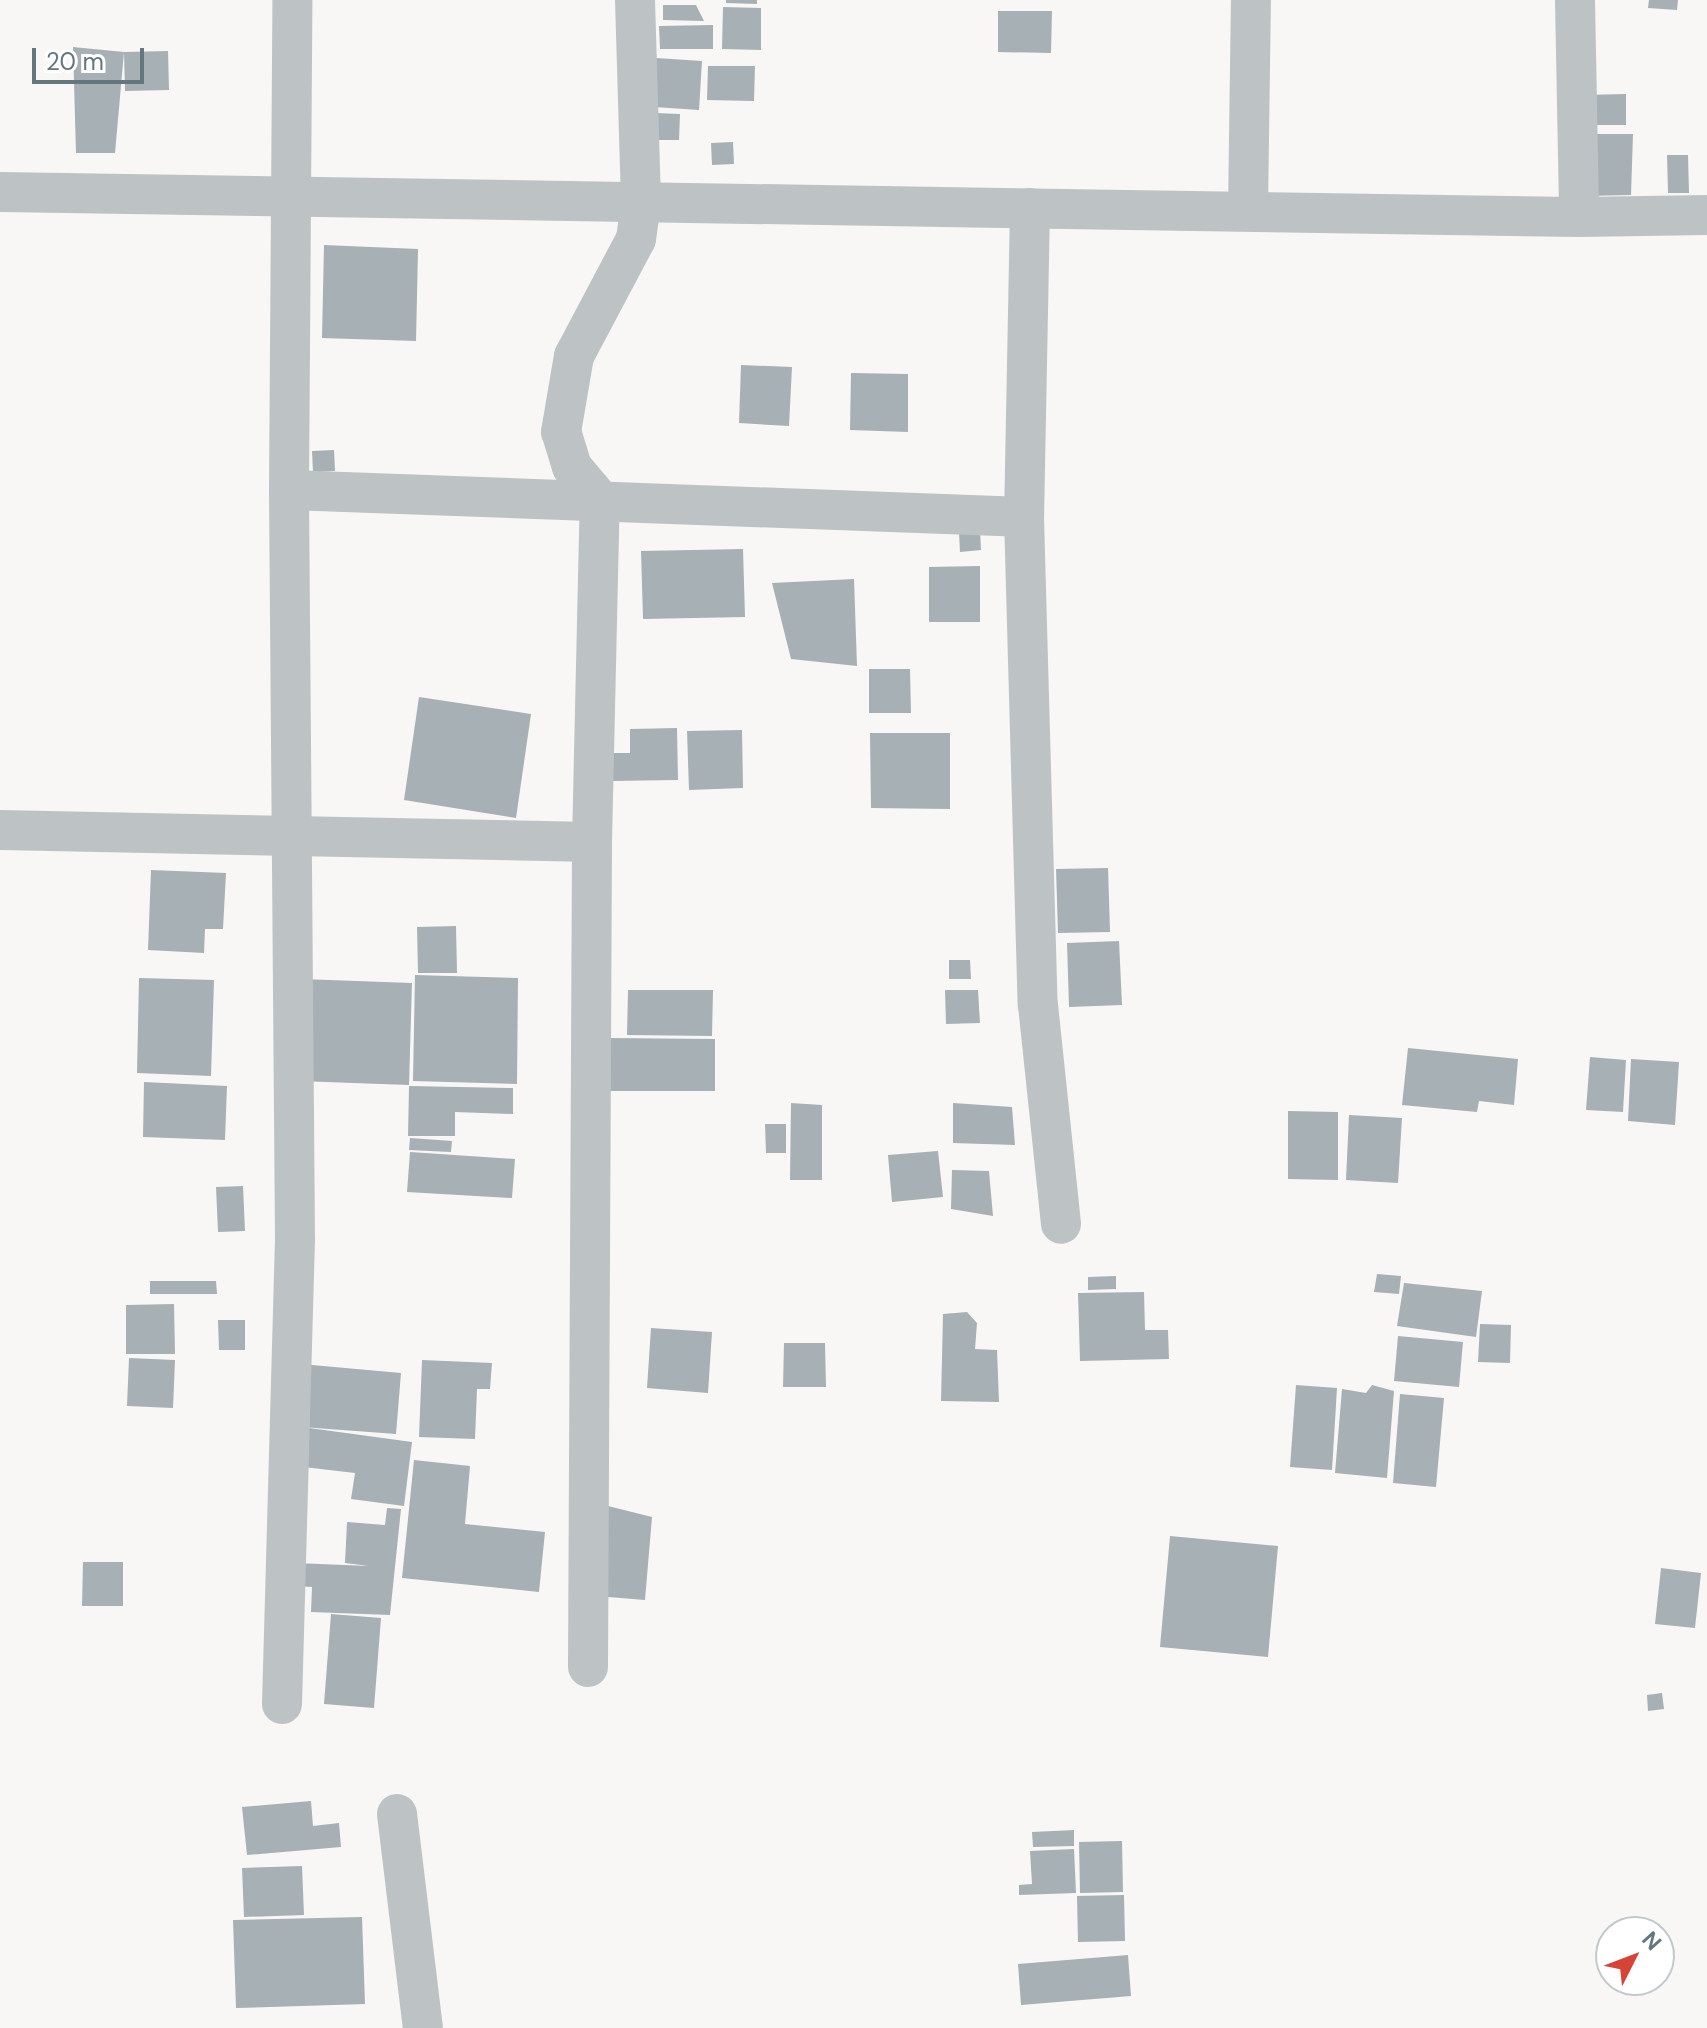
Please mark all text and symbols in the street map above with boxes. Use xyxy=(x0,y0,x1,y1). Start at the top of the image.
scale bar xyxy=(36,32,148,82)
text: 20 m xyxy=(46,46,104,77)
north arrow xyxy=(1595,1916,1675,1996)
text: N xyxy=(1636,1925,1668,1957)

